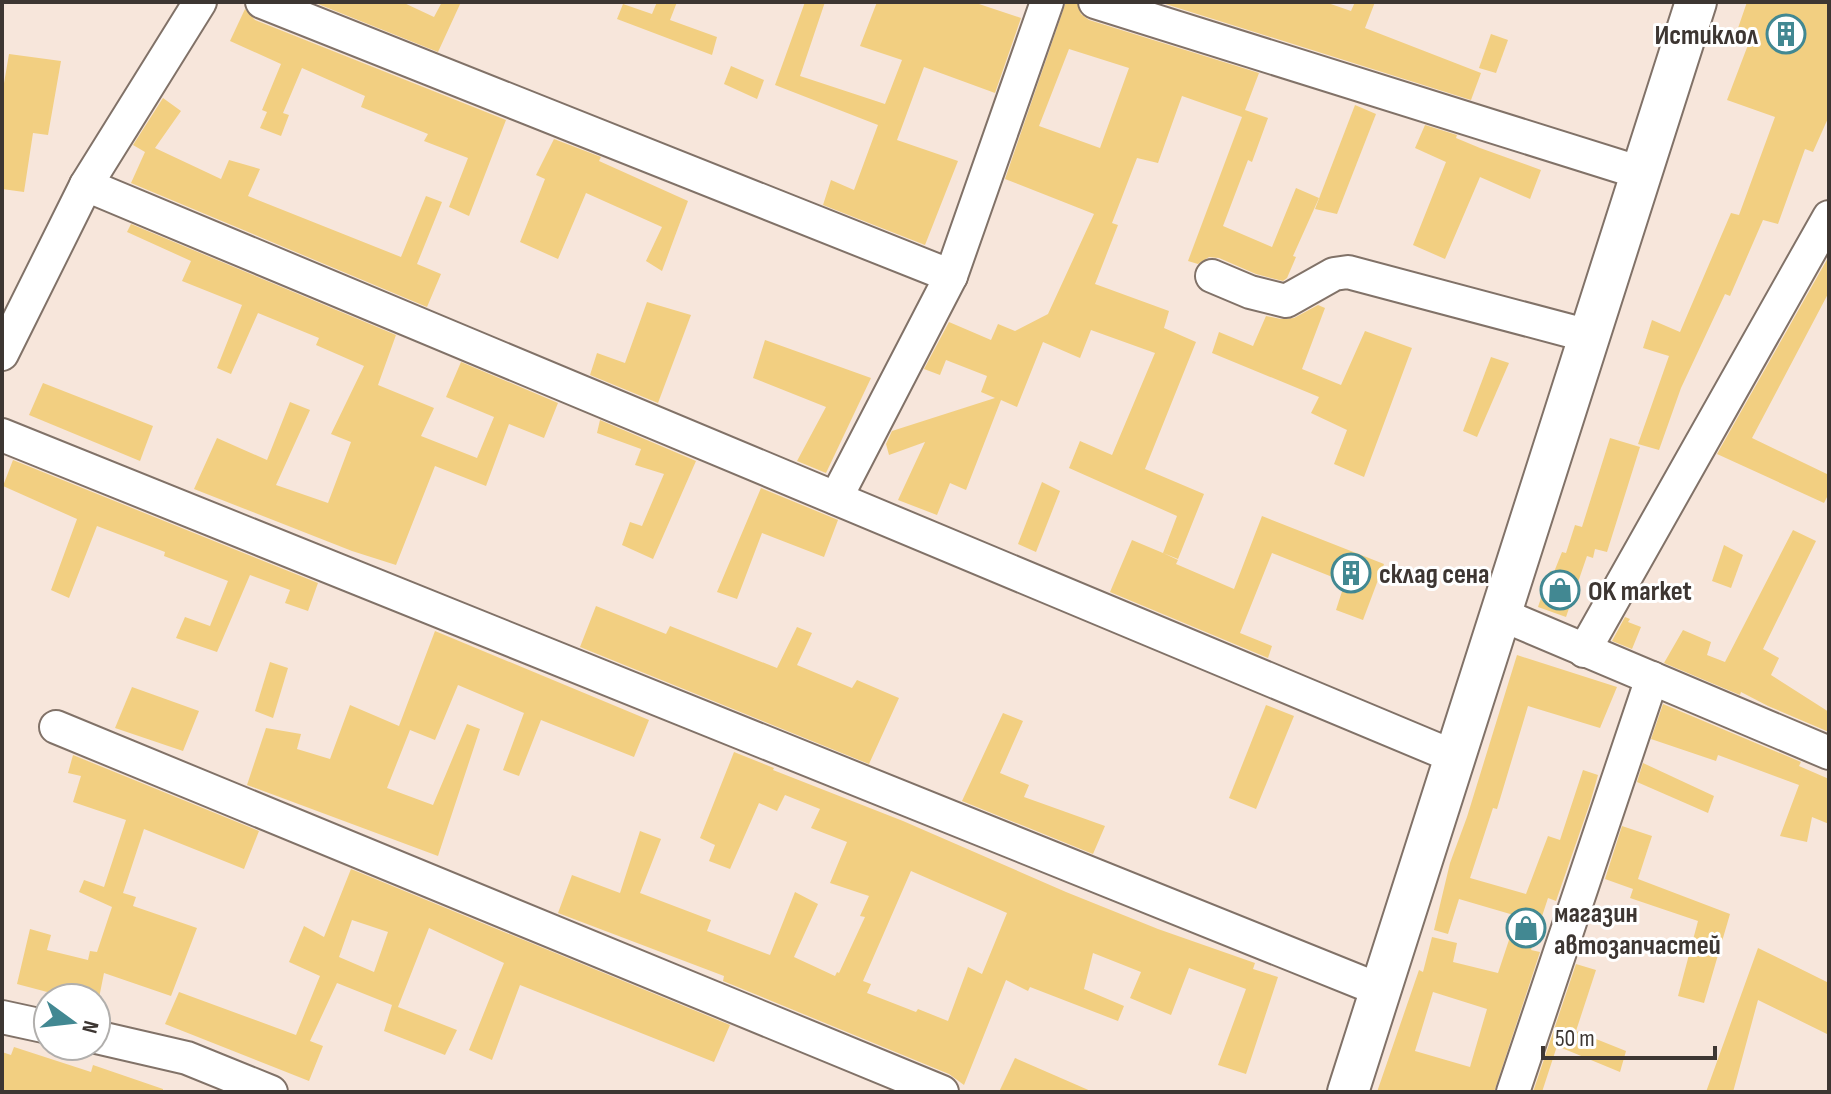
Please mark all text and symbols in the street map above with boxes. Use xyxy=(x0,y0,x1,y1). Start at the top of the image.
building icon: Истиклол xyxy=(1765,13,1807,55)
place label: Истиклол xyxy=(1654,19,1758,52)
building icon: склад сена xyxy=(1330,552,1372,594)
place label: склад сена xyxy=(1379,558,1490,591)
shop icon: OK market xyxy=(1539,569,1581,611)
place label: OK market xyxy=(1588,575,1692,608)
place label: магазин автозапчастей xyxy=(1554,897,1721,962)
shop icon: магазин автозапчастей xyxy=(1505,907,1547,949)
north arrow xyxy=(32,982,112,1062)
scale bar xyxy=(1543,1010,1715,1060)
text: N xyxy=(75,1018,104,1036)
text: 50 m xyxy=(1555,1024,1595,1053)

